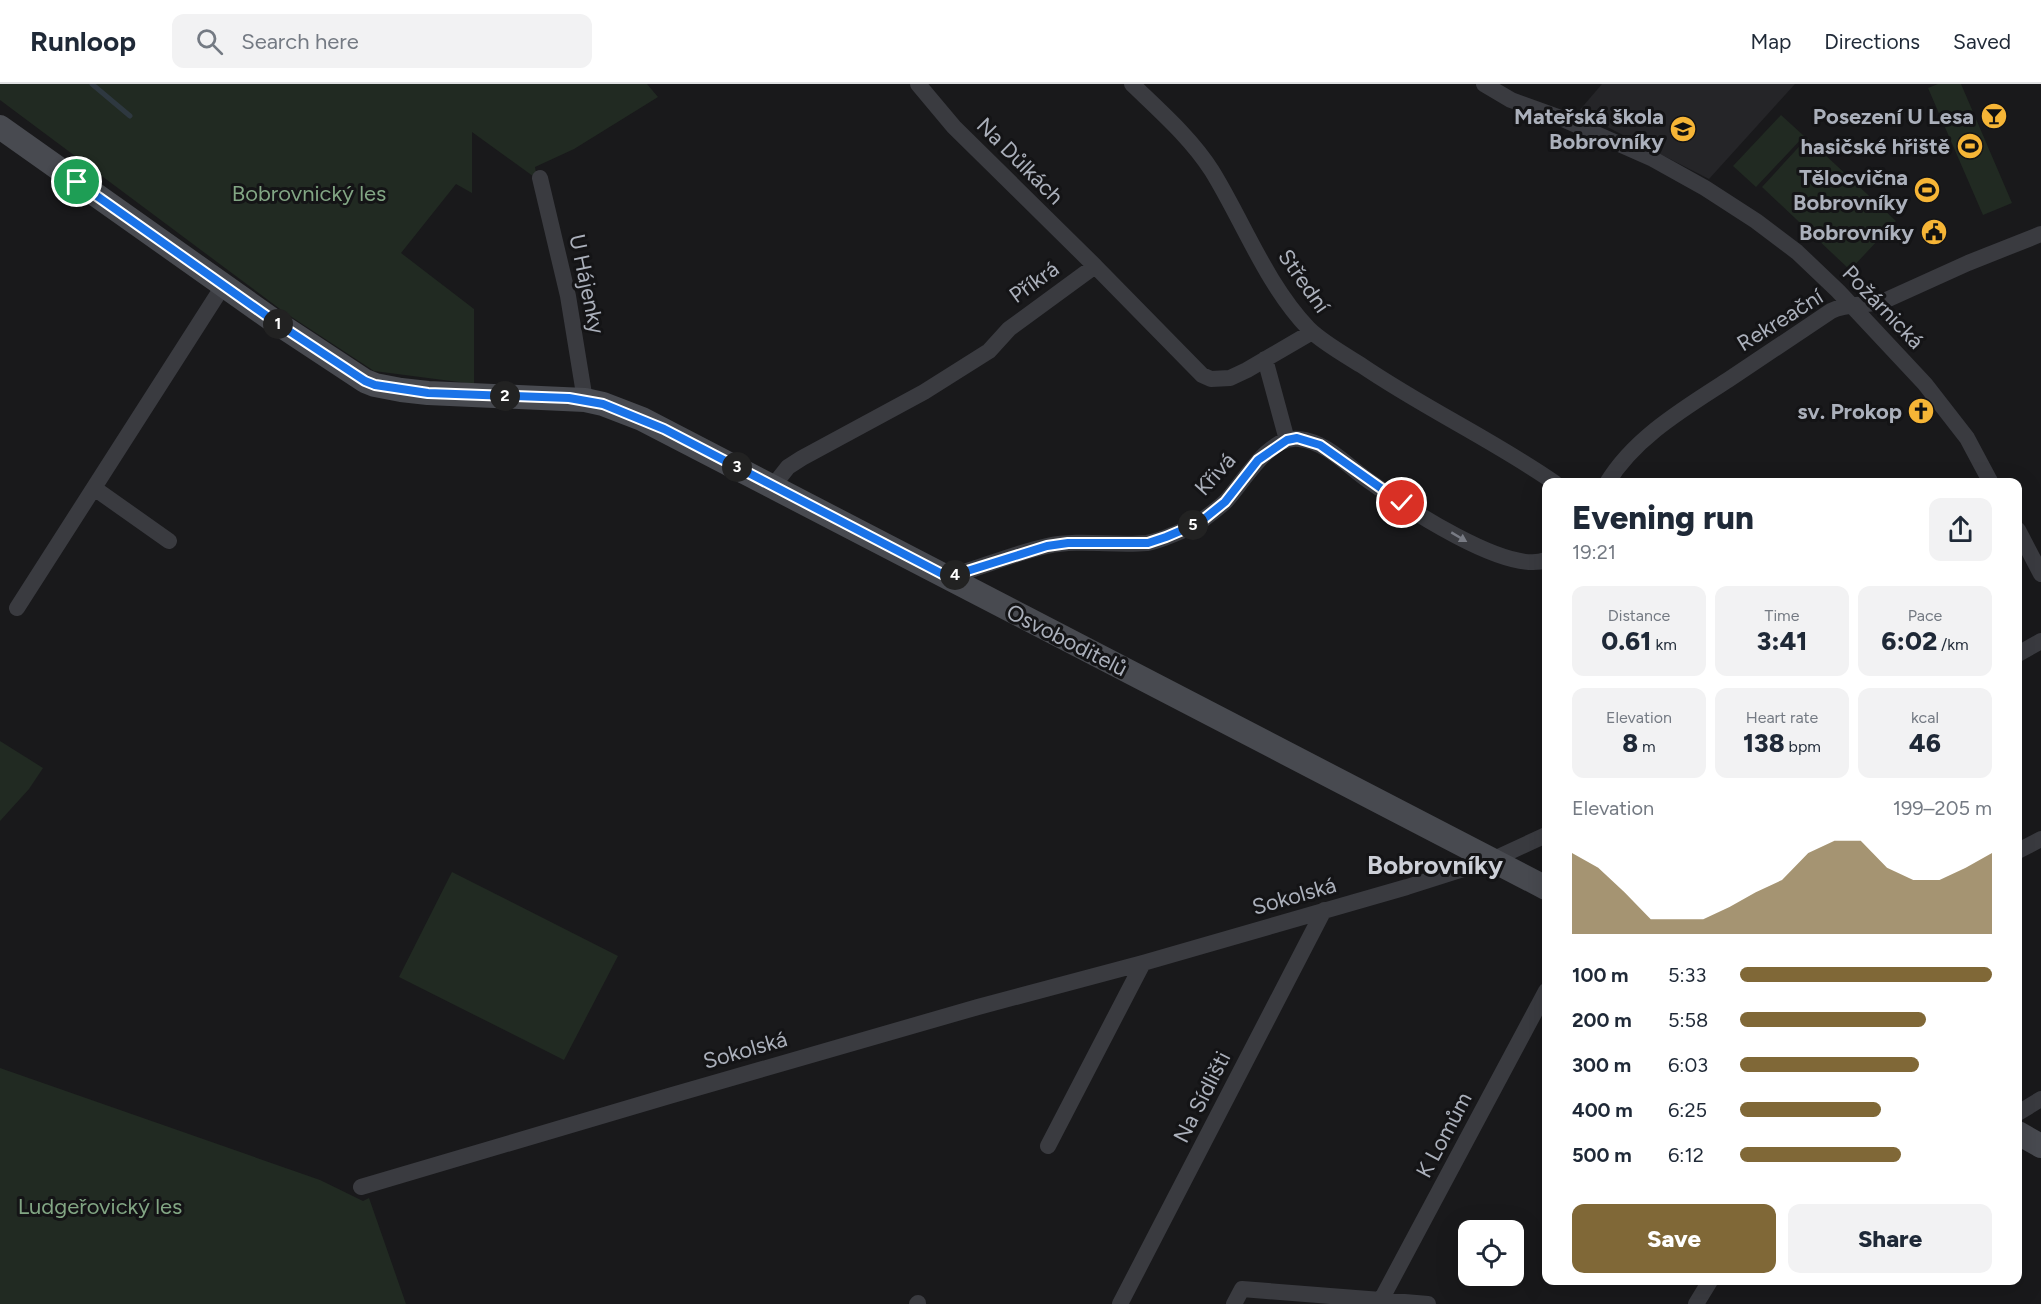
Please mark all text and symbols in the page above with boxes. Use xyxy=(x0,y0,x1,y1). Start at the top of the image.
search box xyxy=(172,14,592,68)
text: Runloop xyxy=(30,24,136,58)
icon: search xyxy=(193,25,226,58)
text: Search here xyxy=(241,28,359,55)
text: Map xyxy=(1750,29,1791,54)
text: Directions xyxy=(1824,29,1920,54)
text: Saved xyxy=(1953,29,2011,54)
bar icon: Posezení U Lesa xyxy=(1979,101,2009,131)
place label: Mateřská škola Bobrovníky xyxy=(1514,103,1664,155)
place label: Posezení U Lesa xyxy=(1813,103,1974,130)
street label: Na Důlkách xyxy=(971,112,1069,210)
school or university icon: Mateřská škola Bobrovníky xyxy=(1668,114,1698,144)
sports icon: hasičské hřiště xyxy=(1955,131,1985,161)
place label: hasičské hřiště xyxy=(1800,133,1950,160)
pin xyxy=(51,156,102,207)
place label: Tělocvična Bobrovníky xyxy=(1793,164,1908,216)
icon: arrive xyxy=(60,165,93,198)
sports icon: Tělocvična Bobrovníky xyxy=(1912,175,1942,205)
park label: Bobrovnický les xyxy=(232,180,386,207)
public building icon: Bobrovníky xyxy=(1919,217,1949,247)
place label: Bobrovníky xyxy=(1799,219,1914,246)
street label: U Hájenky xyxy=(563,232,611,337)
street label: Střední xyxy=(1272,244,1336,319)
street label: Příkrá xyxy=(1004,255,1064,309)
street label: Požárnická xyxy=(1837,260,1929,354)
street label: Rekreační xyxy=(1732,283,1829,357)
pin: 1 xyxy=(263,309,293,339)
text: 1 xyxy=(275,314,281,333)
pin: 2 xyxy=(490,381,520,411)
text: 2 xyxy=(500,386,510,405)
church icon: sv. Prokop xyxy=(1906,396,1936,426)
place label: sv. Prokop xyxy=(1797,398,1902,425)
street label: Křivá xyxy=(1189,447,1241,501)
pin: 3 xyxy=(722,452,752,482)
text: 3 xyxy=(733,457,741,476)
pin xyxy=(1376,477,1427,528)
icon: check xyxy=(1385,486,1418,519)
text: Evening run xyxy=(1572,498,1754,537)
button: share xyxy=(1929,498,1992,561)
pin: 5 xyxy=(1178,510,1208,540)
text: 5 xyxy=(1188,515,1198,534)
one-way arrow xyxy=(1451,531,1467,542)
text: 19:21 xyxy=(1572,540,1616,564)
pin: 4 xyxy=(940,560,970,590)
text: 4 xyxy=(950,565,960,584)
street label: Osvoboditelů xyxy=(1002,598,1132,682)
text: Distance xyxy=(1608,606,1670,625)
text: Time xyxy=(1765,606,1799,625)
text: Pace xyxy=(1908,606,1942,625)
text: 0.61 xyxy=(1601,625,1651,657)
text: 3:41 xyxy=(1757,625,1807,657)
text: 6:02 xyxy=(1881,625,1937,657)
text: km xyxy=(1651,635,1677,654)
text: /km xyxy=(1937,635,1969,654)
text: Elevation xyxy=(1606,708,1672,727)
text: Heart rate xyxy=(1746,708,1818,727)
text: kcal xyxy=(1911,708,1939,727)
text: 8 xyxy=(1622,727,1638,759)
text: 138 xyxy=(1743,727,1785,759)
text: 46 xyxy=(1909,727,1941,759)
text: m xyxy=(1638,737,1656,756)
text: bpm xyxy=(1785,737,1821,756)
text: Elevation xyxy=(1572,796,1654,820)
text: 199–205 m xyxy=(1893,796,1992,820)
district label: Bobrovníky xyxy=(1367,849,1503,881)
street label: Sokolská xyxy=(1249,871,1339,921)
text: 100 m xyxy=(1572,963,1629,987)
text: 5:33 xyxy=(1668,963,1706,987)
text: 200 m xyxy=(1572,1008,1632,1032)
text: 5:58 xyxy=(1668,1008,1708,1032)
street label: Sokolská xyxy=(700,1025,790,1075)
street label: Na Sídlišti xyxy=(1168,1047,1236,1147)
text: 300 m xyxy=(1572,1053,1631,1077)
text: 6:03 xyxy=(1668,1053,1708,1077)
street label: K Lomům xyxy=(1410,1088,1478,1182)
text: 400 m xyxy=(1572,1098,1633,1122)
text: 6:25 xyxy=(1668,1098,1707,1122)
text: 500 m xyxy=(1572,1143,1632,1167)
text: 6:12 xyxy=(1668,1143,1704,1167)
park label: Ludgeřovický les xyxy=(18,1193,182,1220)
button: Save xyxy=(1572,1204,1776,1273)
button: Share xyxy=(1788,1204,1992,1273)
map controls xyxy=(1458,1220,1524,1286)
button: locate xyxy=(1458,1220,1524,1286)

